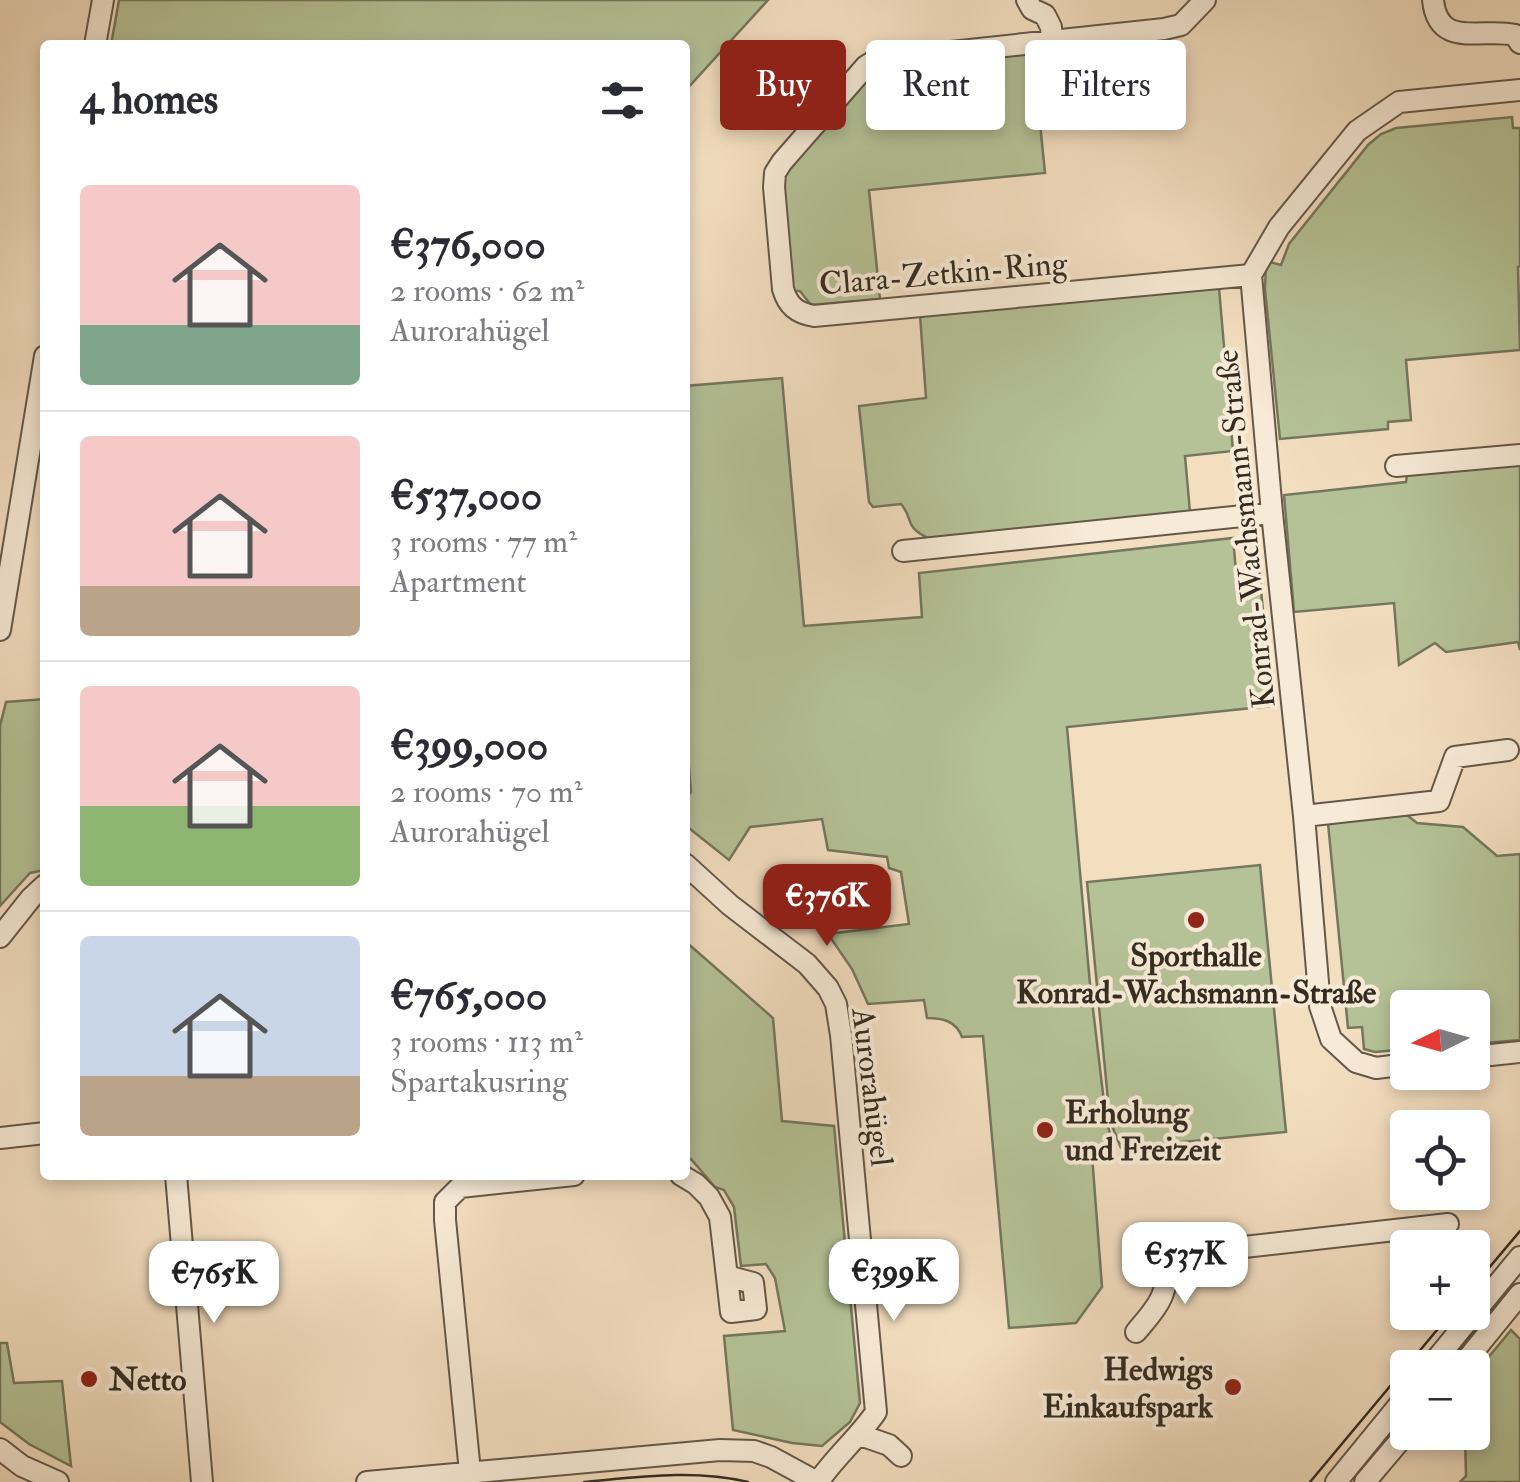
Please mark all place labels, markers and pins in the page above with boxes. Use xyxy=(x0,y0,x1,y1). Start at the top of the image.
pin: €376K xyxy=(757,864,897,949)
marker: Sporthalle Konrad-Wachsmann-Straße xyxy=(1185,909,1207,931)
place label: Sporthalle Konrad-Wachsmann-Straße xyxy=(1016,936,1377,1013)
place label: Erholung und Freizeit xyxy=(1064,1093,1222,1170)
marker: Erholung und Freizeit xyxy=(1034,1119,1056,1141)
pin: €537K xyxy=(1115,1222,1255,1307)
pin: €399K xyxy=(824,1239,964,1324)
pin: €765K xyxy=(144,1241,284,1326)
place label: Hedwigs Einkaufspark xyxy=(1042,1350,1214,1427)
place label: Netto xyxy=(108,1360,186,1400)
marker: Netto xyxy=(78,1368,100,1390)
marker: Hedwigs Einkaufspark xyxy=(1222,1376,1244,1398)

